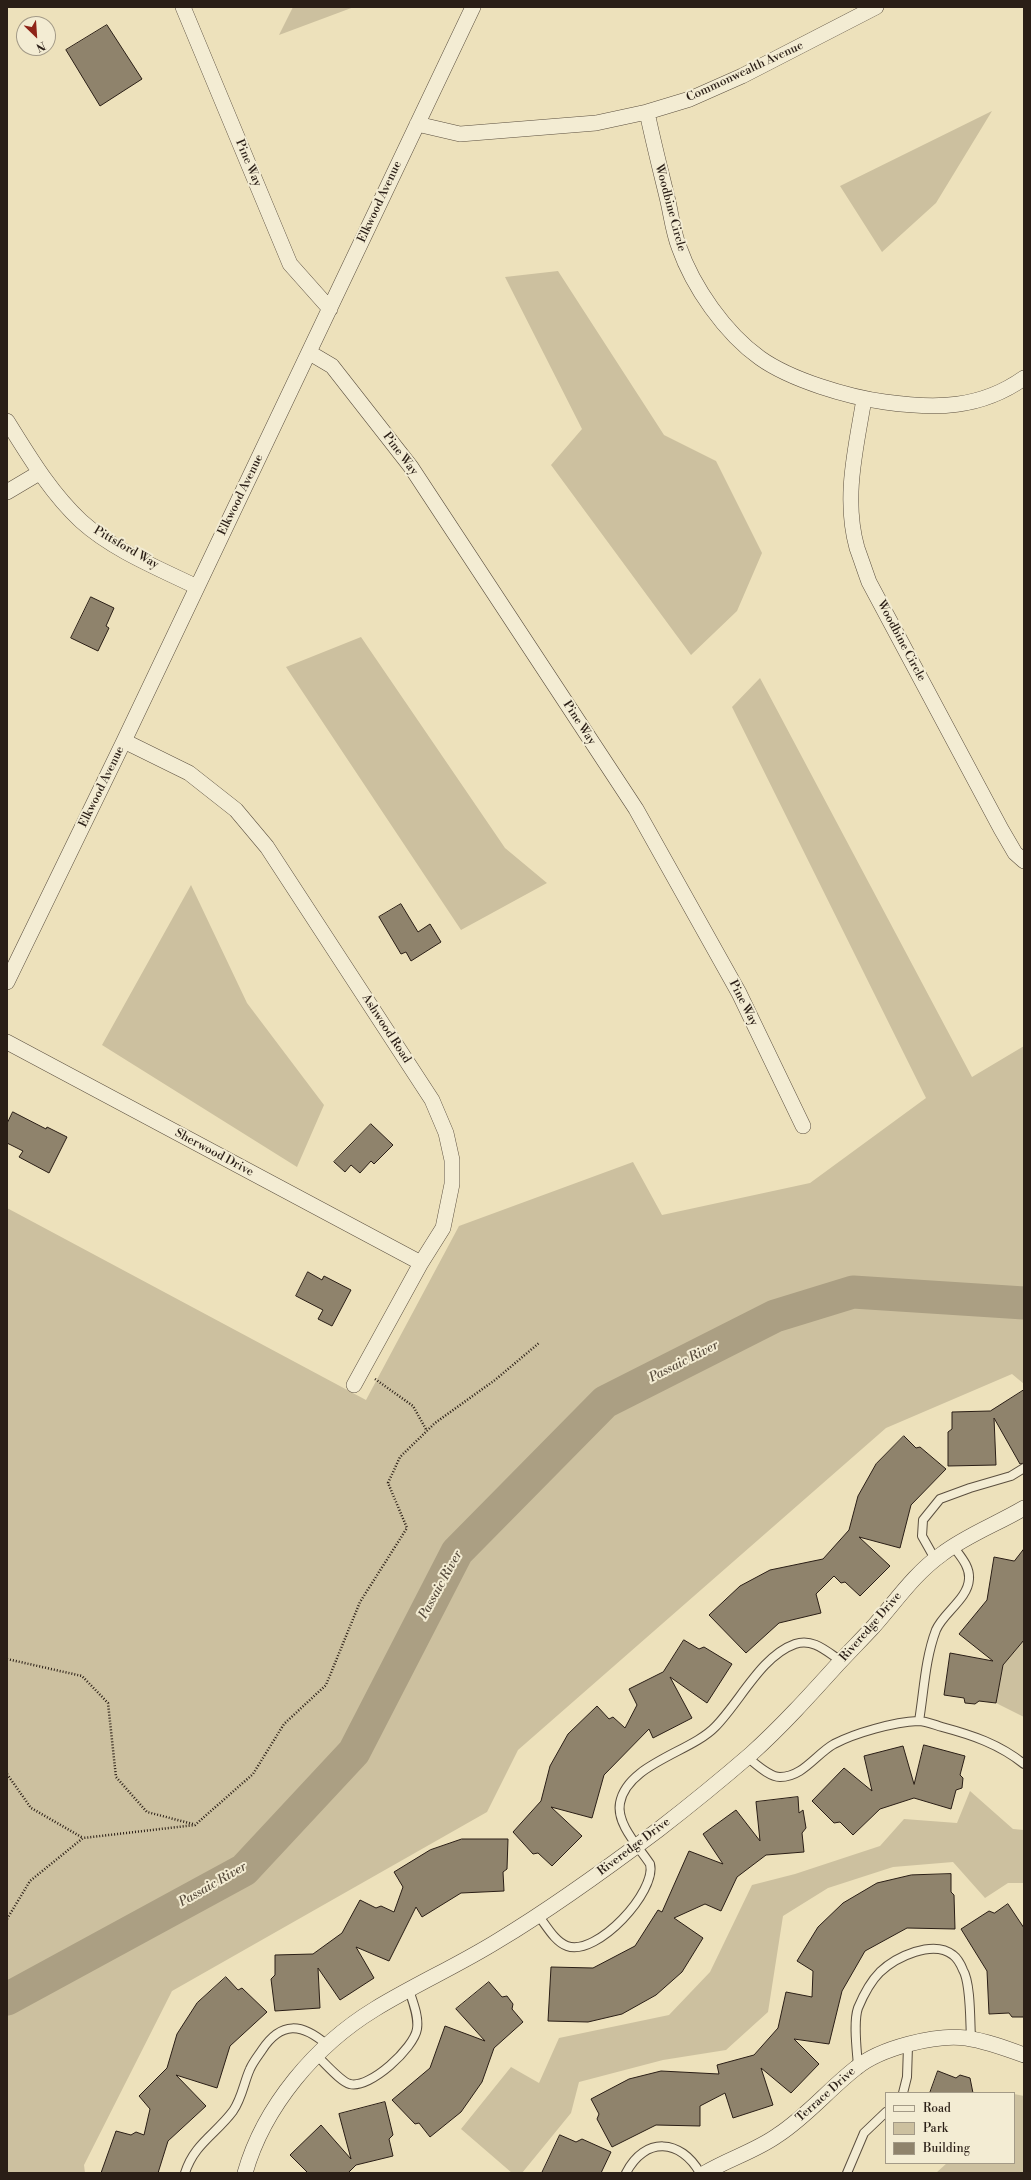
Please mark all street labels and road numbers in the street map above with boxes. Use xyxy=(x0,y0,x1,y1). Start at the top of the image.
street label: Commonwealth Avenue xyxy=(684,39,806,105)
street label: Pine Way xyxy=(232,137,264,189)
street label: Elkwood Avenue xyxy=(355,159,405,245)
street label: Woodbine Circle xyxy=(651,163,689,253)
street label: Pine Way xyxy=(379,430,421,478)
street label: Elkwood Avenue xyxy=(215,452,267,538)
street label: Pittsford Way xyxy=(91,524,161,572)
street label: Woodbine Circle xyxy=(874,598,928,684)
street label: Pine Way xyxy=(559,698,599,748)
street label: Elkwood Avenue xyxy=(76,744,128,830)
street label: Pine Way xyxy=(725,978,761,1028)
street label: Ashwood Road xyxy=(358,992,414,1066)
street label: Sherwood Drive xyxy=(172,1126,256,1180)
street label: Riveredge Drive xyxy=(837,1589,905,1665)
street label: Riveredge Drive xyxy=(595,1815,673,1879)
street label: Terrace Drive xyxy=(793,2064,859,2126)

